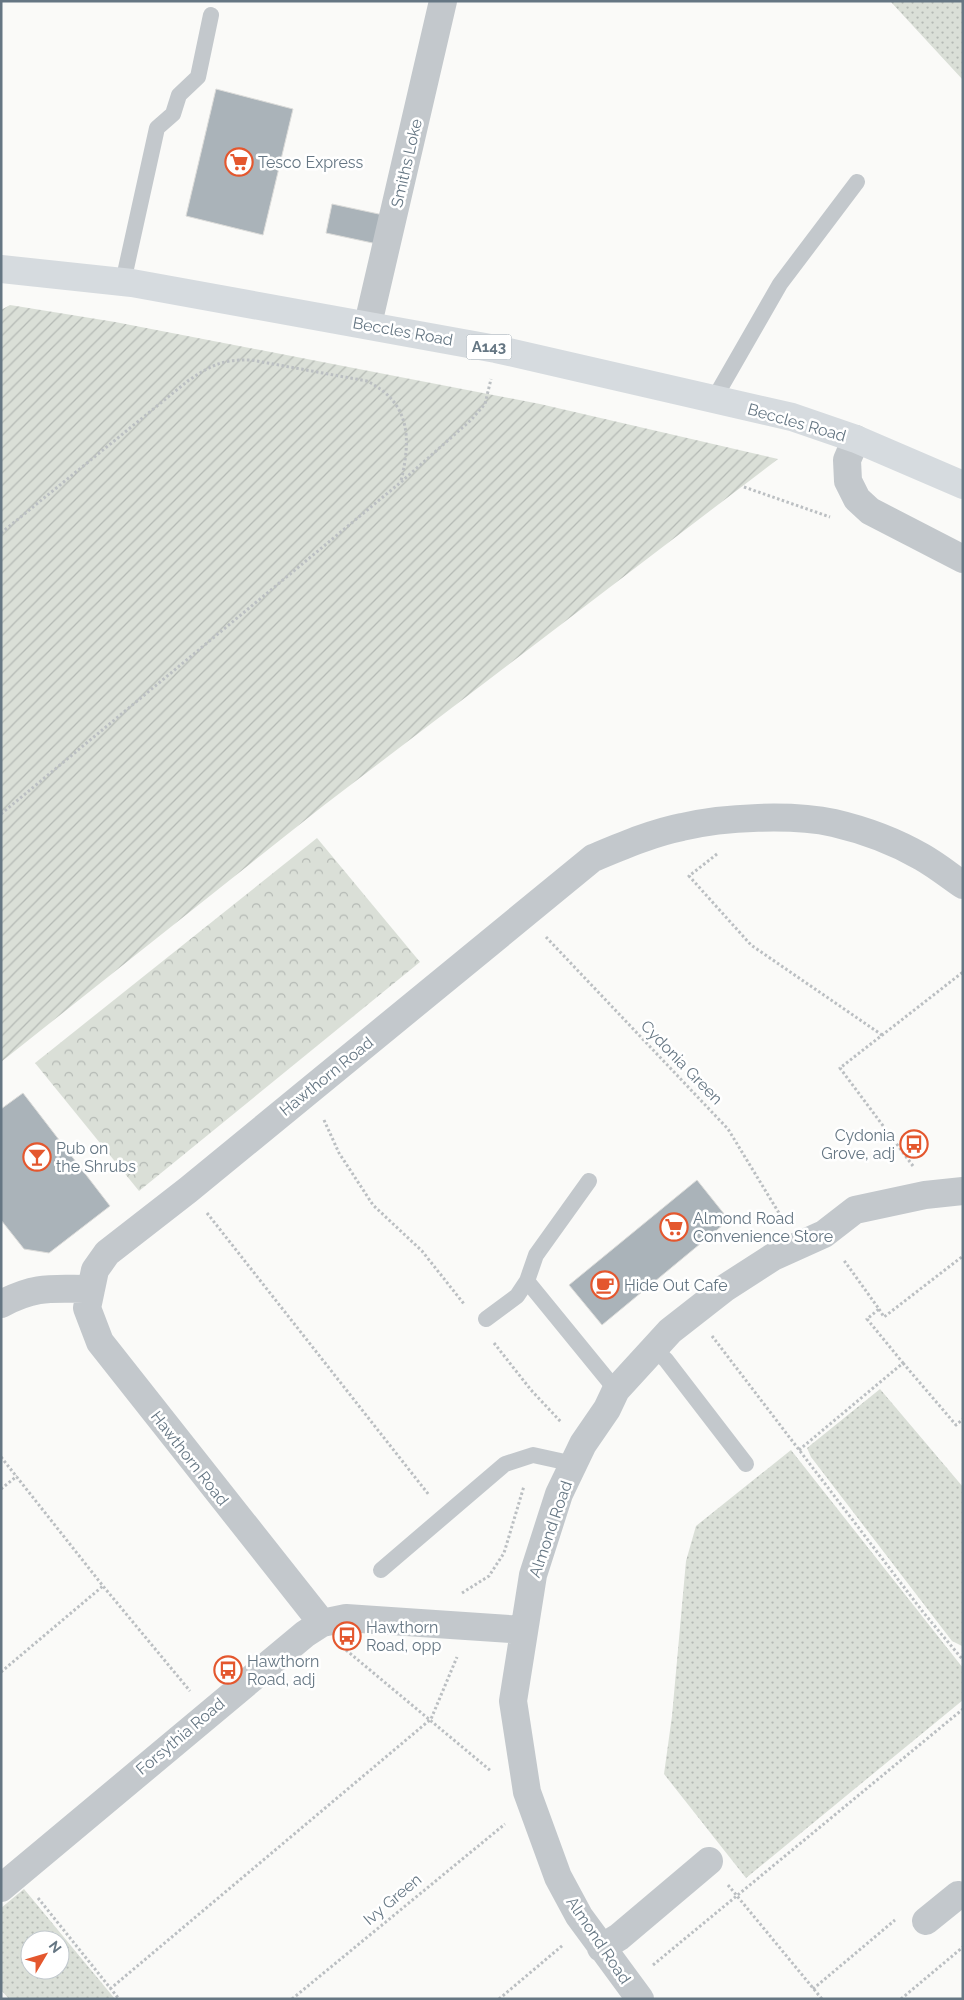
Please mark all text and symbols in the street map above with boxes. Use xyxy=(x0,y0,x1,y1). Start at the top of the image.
street label: Smiths Loke xyxy=(387,117,426,209)
supermarket icon: Tesco Express xyxy=(224,147,254,177)
place label: Tesco Express xyxy=(258,153,364,172)
street label: Beccles Road xyxy=(351,313,455,350)
road number: A143 xyxy=(466,334,512,360)
street label: Beccles Road xyxy=(745,399,848,446)
street label: Cydonia Green xyxy=(637,1016,726,1108)
street label: Hawthorn Road xyxy=(276,1033,377,1120)
place label: Cydonia Grove, adj xyxy=(821,1126,895,1163)
bus stop icon: Cydonia Grove, adj xyxy=(899,1129,929,1159)
place label: Pub on the Shrubs xyxy=(56,1139,136,1176)
bar icon: Pub on the Shrubs xyxy=(22,1142,52,1172)
place label: Almond Road Convenience Store xyxy=(693,1209,833,1246)
supermarket icon: Almond Road Convenience Store xyxy=(659,1212,689,1242)
cafe icon: Hide Out Cafe xyxy=(590,1270,620,1300)
place label: Hide Out Cafe xyxy=(624,1276,728,1295)
street label: Hawthorn Road xyxy=(147,1407,232,1509)
street label: Almond Road xyxy=(525,1478,576,1580)
place label: Hawthorn Road, opp xyxy=(366,1618,441,1655)
bus stop icon: Hawthorn Road, opp xyxy=(332,1621,362,1651)
place label: Hawthorn Road, adj xyxy=(247,1652,319,1689)
bus stop icon: Hawthorn Road, adj xyxy=(213,1655,243,1685)
street label: Forsythia Road xyxy=(132,1694,228,1779)
street label: Ivy Green xyxy=(359,1870,425,1929)
street label: Almond Road xyxy=(562,1893,635,1988)
north arrow xyxy=(20,1930,70,1980)
text: N xyxy=(46,1938,65,1956)

